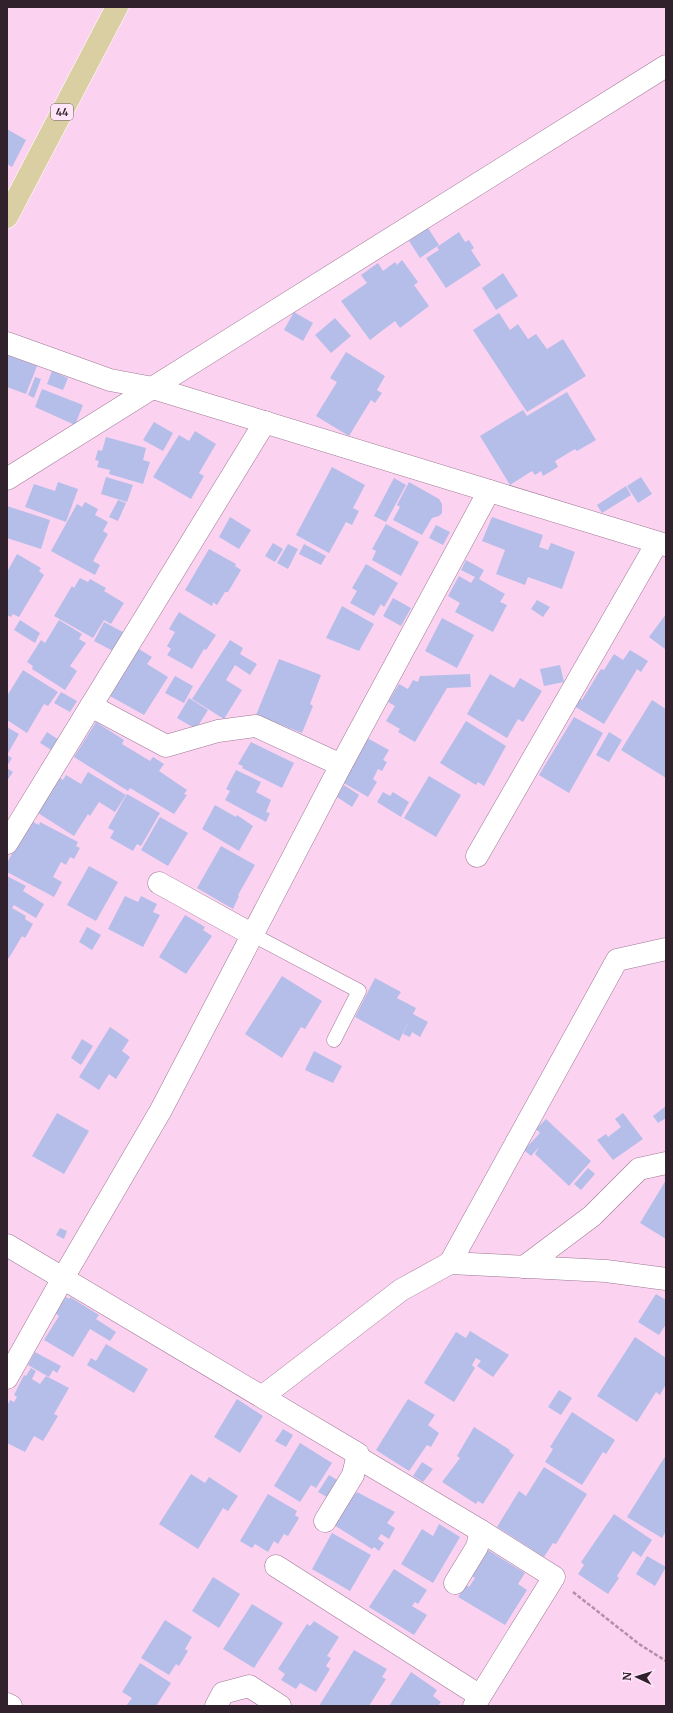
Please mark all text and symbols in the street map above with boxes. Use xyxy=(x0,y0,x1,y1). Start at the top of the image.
road number: 44 xyxy=(51,104,73,120)
north arrow xyxy=(617,1657,657,1697)
text: N xyxy=(620,1671,634,1681)

